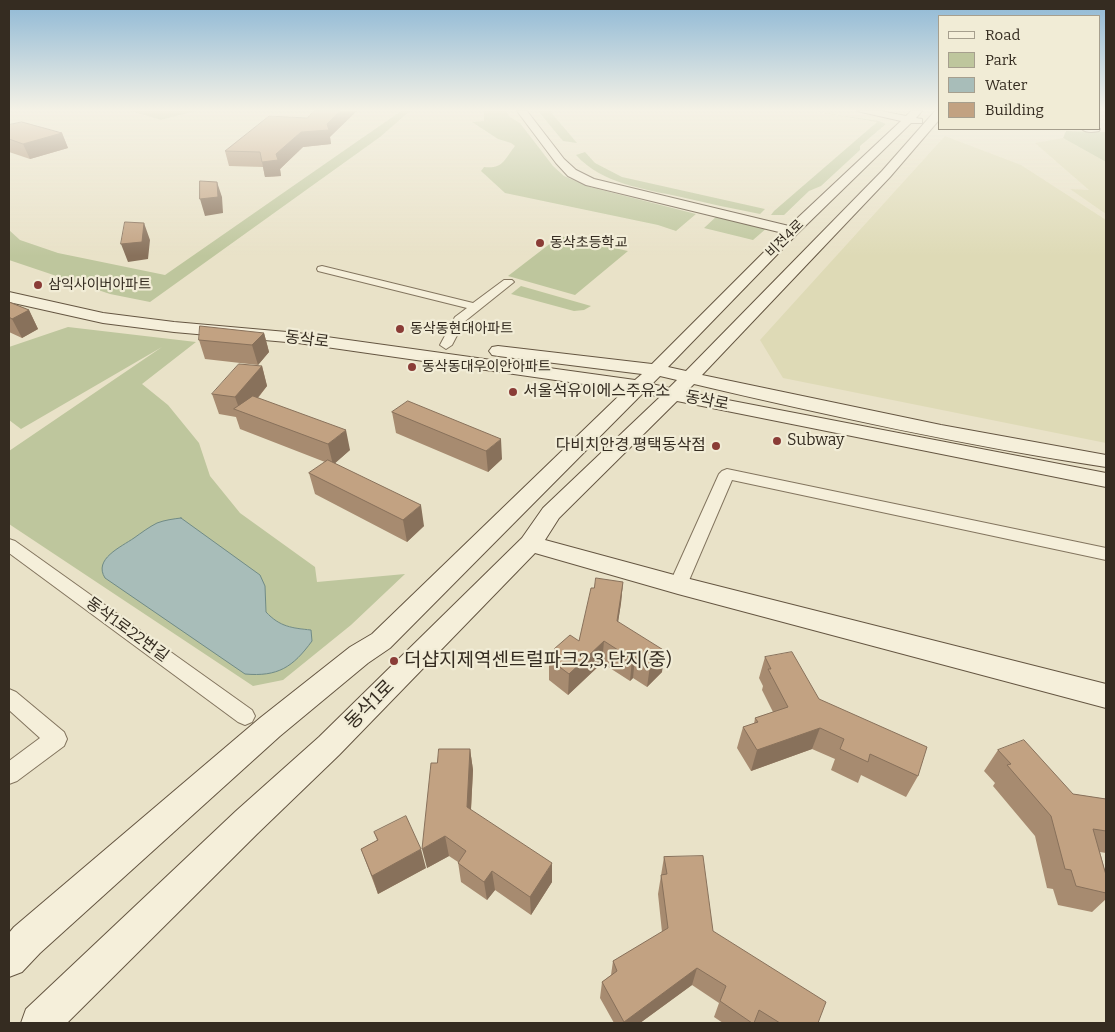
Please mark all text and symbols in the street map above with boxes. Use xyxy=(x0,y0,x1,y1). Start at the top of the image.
legend xyxy=(938,15,1100,130)
text: Road xyxy=(985,26,1020,44)
text: Park xyxy=(985,51,1017,69)
text: Water xyxy=(985,76,1027,94)
text: Building xyxy=(985,101,1044,119)
street label: 비전4로 xyxy=(763,217,807,261)
place label: 동삭초등학교 xyxy=(550,235,627,251)
marker: 동삭초등학교 xyxy=(534,237,546,249)
place label: 삼익사이버아파트 xyxy=(48,277,151,293)
marker: 삼익사이버아파트 xyxy=(32,279,44,291)
place label: 동삭동현대아파트 xyxy=(410,321,513,337)
marker: 동삭동현대아파트 xyxy=(394,323,406,335)
street label: 동삭로 xyxy=(284,328,330,352)
place label: 동삭동대우이안아파트 xyxy=(422,359,551,375)
marker: 동삭동대우이안아파트 xyxy=(406,361,418,373)
place label: 서울석유이에스주유소 xyxy=(523,382,670,402)
marker: 서울석유이에스주유소 xyxy=(507,386,519,398)
street label: 동삭로 xyxy=(683,387,731,415)
place label: Subway xyxy=(787,431,844,451)
marker: Subway xyxy=(771,435,783,447)
place label: 다비치안경 평택동삭점 xyxy=(556,436,706,456)
marker: 다비치안경 평택동삭점 xyxy=(710,440,722,452)
street label: 동삭1로22번길 xyxy=(82,594,172,666)
place label: 더샵지제역센트럴파크2,3,단지(중) xyxy=(404,650,672,672)
marker: 더샵지제역센트럴파크2,3,단지(중) xyxy=(388,655,400,667)
street label: 동삭1로 xyxy=(341,676,399,734)

